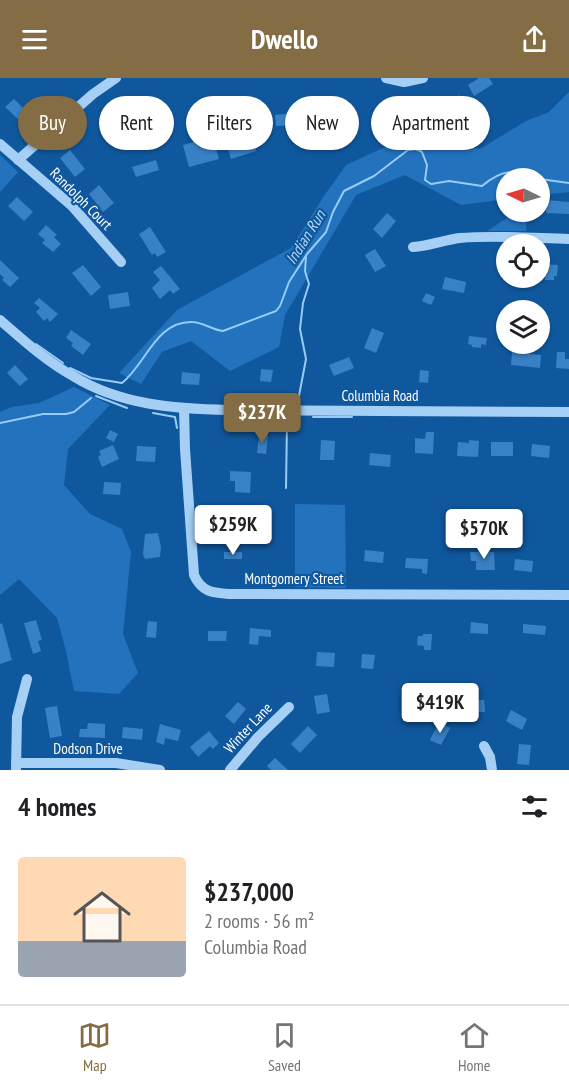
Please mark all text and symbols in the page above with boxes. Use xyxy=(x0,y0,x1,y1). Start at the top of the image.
text: Dwello xyxy=(251,22,318,56)
icon: menu xyxy=(18,23,51,56)
icon: share xyxy=(518,23,551,56)
chip: Buy xyxy=(18,96,87,150)
chip: Rent xyxy=(99,96,174,150)
chip: Filters xyxy=(186,96,273,150)
chip: New xyxy=(285,96,359,150)
chip: Apartment xyxy=(371,96,490,150)
street label: Randolph Court xyxy=(46,163,117,234)
north arrow xyxy=(496,168,550,222)
map controls xyxy=(496,168,550,354)
water label: Indian Run xyxy=(281,206,330,268)
button: locate xyxy=(496,234,550,288)
button: layers xyxy=(496,300,550,354)
street label: Columbia Road xyxy=(341,386,419,405)
pin: $237K xyxy=(220,393,304,444)
text: $237K xyxy=(238,399,286,425)
pin: $259K xyxy=(191,505,275,556)
pin: $570K xyxy=(442,509,526,560)
text: $259K xyxy=(209,511,257,537)
text: $570K xyxy=(460,515,508,541)
street label: Montgomery Street xyxy=(244,569,344,588)
pin: $419K xyxy=(398,683,482,734)
text: $419K xyxy=(416,689,464,715)
street label: Winter Lane xyxy=(219,698,276,757)
street label: Dodson Drive xyxy=(53,739,123,758)
text: 4 homes xyxy=(18,790,96,823)
icon: filters xyxy=(518,790,551,823)
text: $237,000 xyxy=(204,875,294,908)
icon: home xyxy=(66,881,138,953)
text: 2 rooms · 56 m² xyxy=(204,908,314,934)
text: Columbia Road xyxy=(204,934,307,960)
tab: Map xyxy=(78,1019,111,1075)
tab: Saved xyxy=(268,1019,301,1075)
tab: Home xyxy=(458,1019,491,1075)

